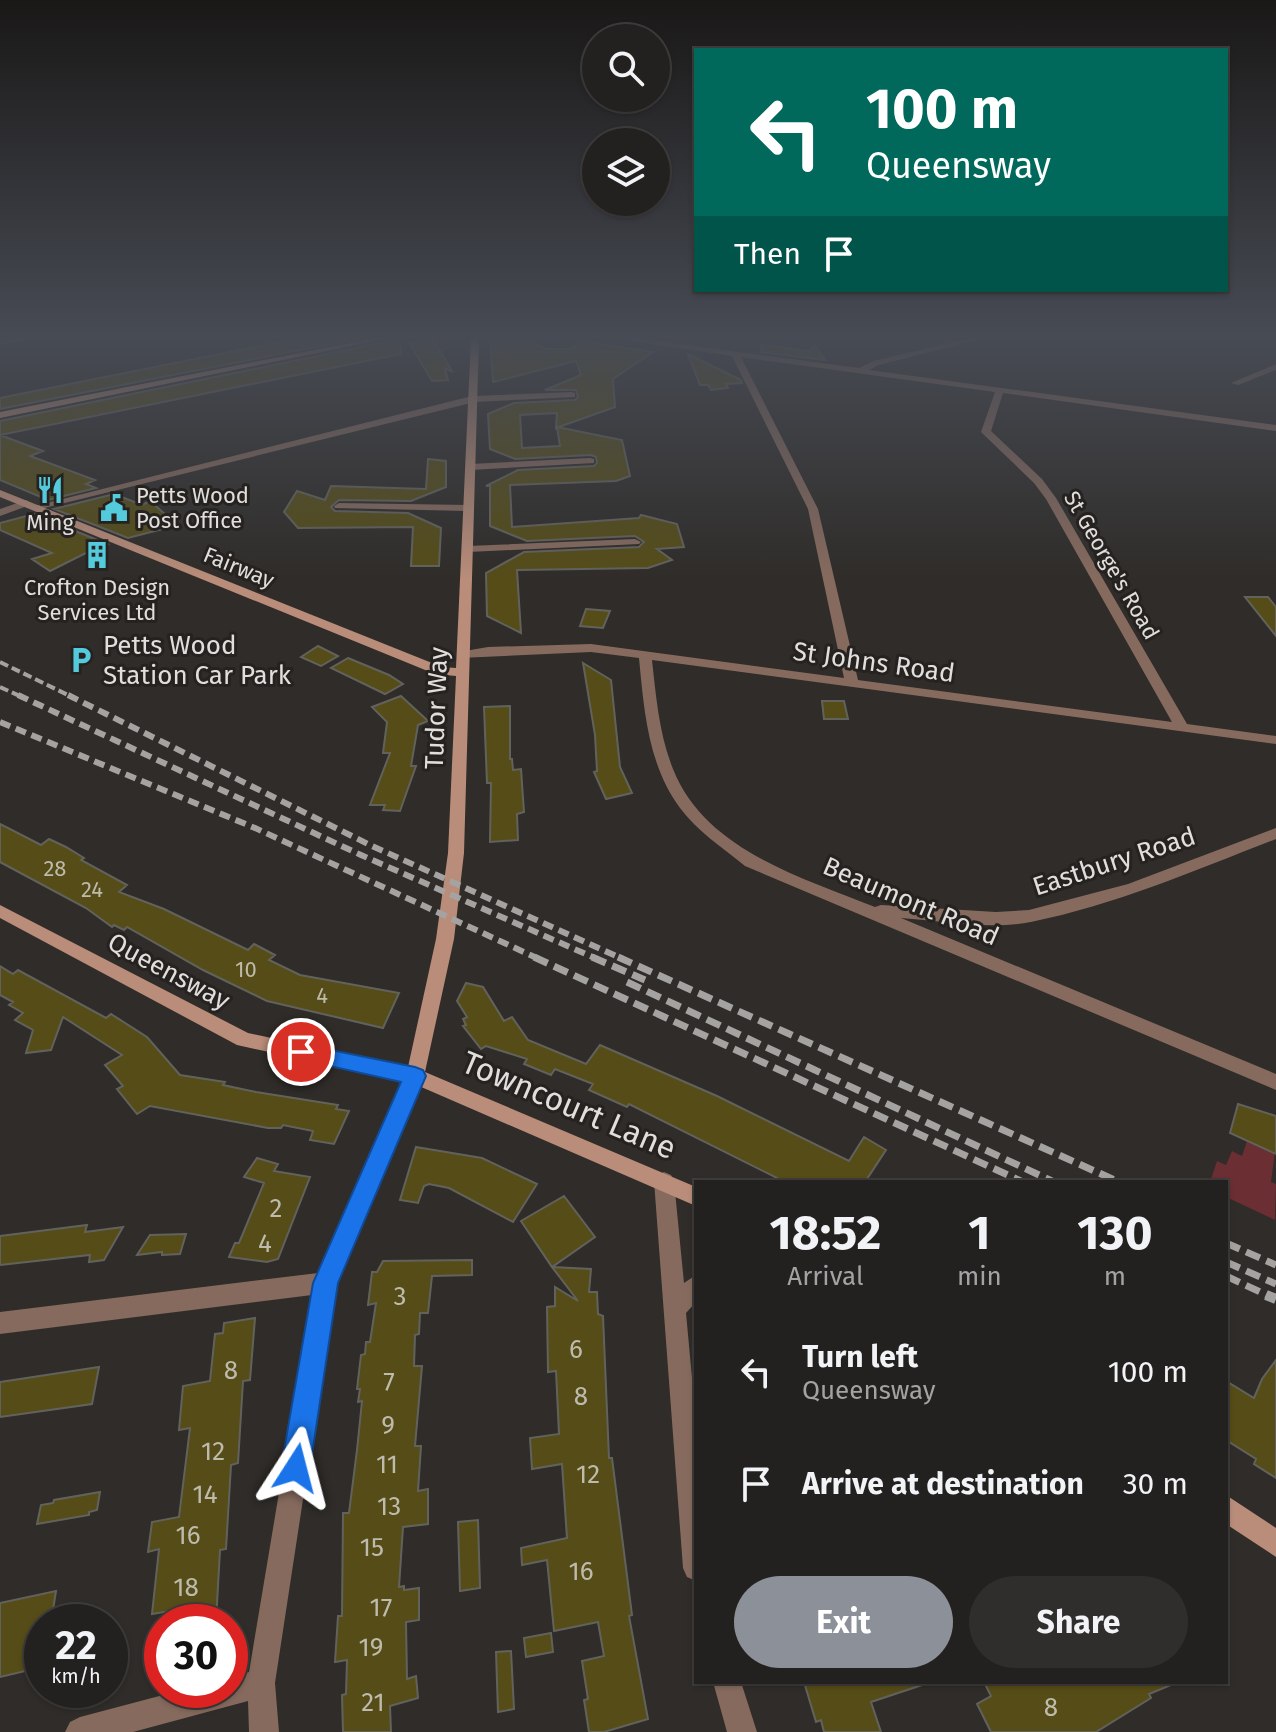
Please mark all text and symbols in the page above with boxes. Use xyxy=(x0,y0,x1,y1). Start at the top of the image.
map controls xyxy=(582,24,670,216)
button: search xyxy=(582,24,670,112)
text: 100 m xyxy=(866,76,1018,143)
icon: left xyxy=(734,80,838,184)
button: layers xyxy=(582,128,670,216)
text: Queensway xyxy=(866,144,1051,188)
icon: arrive xyxy=(817,232,861,276)
text: Then xyxy=(734,236,801,272)
restaurant icon: Ming xyxy=(35,475,65,505)
place label: Petts Wood Post Office xyxy=(136,482,249,534)
street label: St George's Road xyxy=(1058,486,1165,644)
public building icon: Petts Wood Post Office xyxy=(99,493,129,523)
place label: Ming xyxy=(26,509,74,536)
building icon: Crofton Design Services Ltd xyxy=(82,540,112,570)
street label: Fairway xyxy=(199,541,278,594)
place label: Crofton Design Services Ltd xyxy=(24,574,170,626)
place label: Petts Wood Station Car Park xyxy=(103,630,292,691)
street label: St Johns Road xyxy=(791,636,957,689)
parking icon: Petts Wood Station Car Park xyxy=(66,645,96,675)
street label: Tudor Way xyxy=(419,646,454,770)
street label: Eastbury Road xyxy=(1029,821,1199,902)
street label: Beaumont Road xyxy=(818,850,1003,952)
house number: 28 xyxy=(43,855,67,882)
house number: 24 xyxy=(81,876,103,903)
street label: Queensway xyxy=(103,926,235,1017)
house number: 10 xyxy=(235,956,257,983)
house number: 4 xyxy=(316,982,328,1009)
pin xyxy=(267,1018,335,1086)
icon: arrive xyxy=(279,1030,323,1074)
street label: Towncourt Lane xyxy=(456,1043,682,1167)
house number: 2 xyxy=(270,1193,282,1224)
text: 18:52 xyxy=(769,1204,881,1262)
text: 1 xyxy=(968,1204,990,1262)
text: 130 xyxy=(1077,1204,1153,1262)
house number: 4 xyxy=(258,1228,272,1259)
text: Arrival xyxy=(787,1261,864,1292)
text: min xyxy=(957,1261,1002,1292)
text: m xyxy=(1104,1261,1126,1292)
house number: 3 xyxy=(394,1281,406,1312)
house number: 6 xyxy=(569,1334,583,1365)
text: Turn left xyxy=(802,1339,918,1375)
icon: left xyxy=(734,1350,778,1394)
text: 100 m xyxy=(1108,1354,1188,1390)
house number: 8 xyxy=(224,1355,238,1386)
house number: 7 xyxy=(383,1366,395,1397)
text: Queensway xyxy=(802,1375,936,1406)
house number: 8 xyxy=(574,1381,588,1412)
house number: 9 xyxy=(381,1410,395,1441)
position arrow xyxy=(254,1426,338,1510)
house number: 12 xyxy=(201,1436,225,1467)
house number: 11 xyxy=(376,1449,398,1480)
house number: 12 xyxy=(576,1459,600,1490)
icon: arrive xyxy=(734,1462,778,1506)
text: Arrive at destination xyxy=(802,1466,1084,1502)
text: 30 m xyxy=(1123,1466,1188,1502)
house number: 14 xyxy=(192,1479,218,1510)
house number: 13 xyxy=(377,1491,401,1522)
house number: 16 xyxy=(175,1520,201,1551)
house number: 15 xyxy=(360,1532,384,1563)
house number: 16 xyxy=(568,1556,594,1587)
house number: 18 xyxy=(173,1572,199,1603)
button: Exit xyxy=(734,1576,953,1668)
button: Share xyxy=(969,1576,1188,1668)
house number: 17 xyxy=(370,1592,392,1623)
speed limit sign: 30 xyxy=(144,1604,248,1708)
text: 22 xyxy=(55,1622,97,1670)
house number: 19 xyxy=(359,1632,383,1663)
text: km/h xyxy=(51,1664,101,1688)
house number: 21 xyxy=(361,1687,385,1718)
house number: 8 xyxy=(1044,1692,1058,1723)

